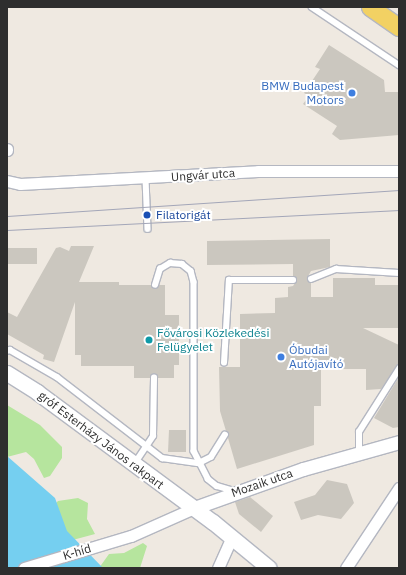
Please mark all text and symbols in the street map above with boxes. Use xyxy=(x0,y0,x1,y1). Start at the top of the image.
place label: BMW Budapest Motors xyxy=(261,79,344,107)
marker: BMW Budapest Motors xyxy=(347,88,357,98)
street label: Ungvár utca xyxy=(170,166,236,184)
place label: Filatorigát xyxy=(156,208,211,222)
marker: Filatorigát xyxy=(141,209,153,221)
place label: Fővárosi Közlekedési Felügyelet xyxy=(157,326,269,354)
marker: Fővárosi Közlekedési Felügyelet xyxy=(144,335,154,345)
place label: Óbudai Autójavító xyxy=(289,343,343,371)
marker: Óbudai Autójavító xyxy=(276,352,286,362)
street label: gróf Esterházy János rakpart xyxy=(35,388,167,492)
street label: Mozaik utca xyxy=(229,466,295,500)
street label: K-híd xyxy=(61,541,93,563)

